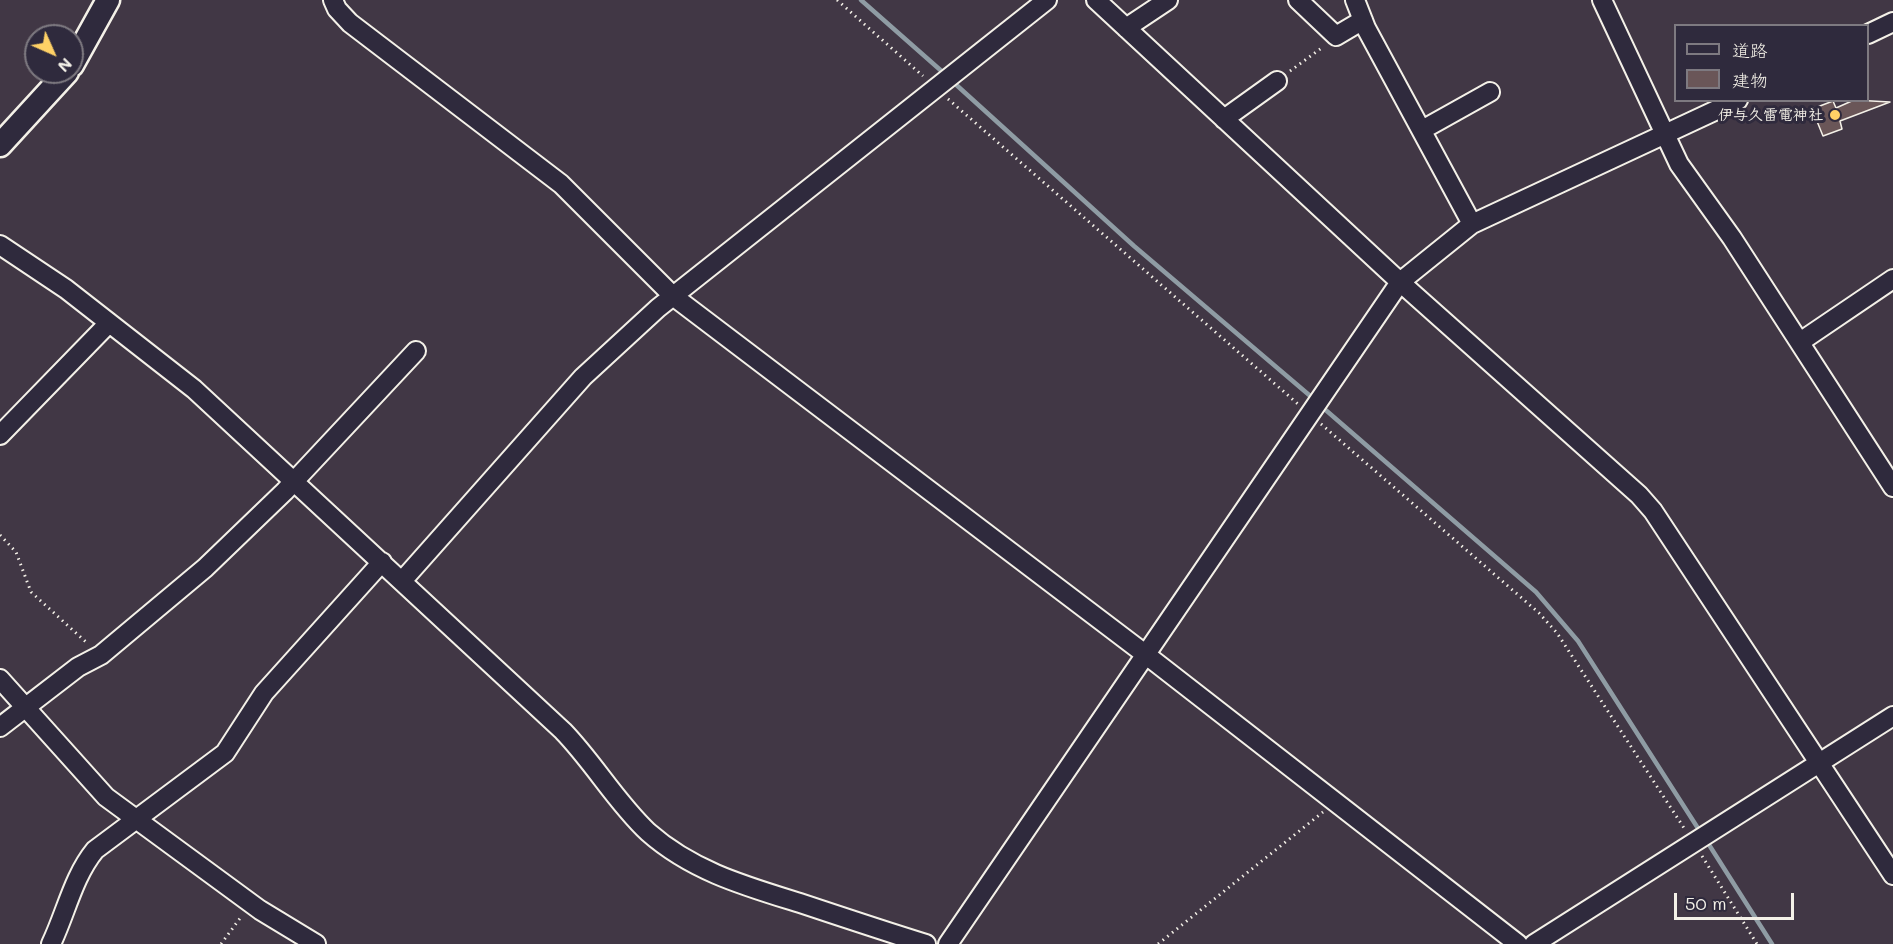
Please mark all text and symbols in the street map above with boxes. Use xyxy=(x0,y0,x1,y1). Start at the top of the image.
north arrow xyxy=(24,24,84,84)
legend xyxy=(1674,24,1869,102)
text: 道路 xyxy=(1732,38,1768,62)
text: N xyxy=(54,54,77,77)
text: 建物 xyxy=(1732,68,1768,92)
place label: 伊与久雷電神社 xyxy=(1718,106,1823,124)
marker: 伊与久雷電神社 xyxy=(1828,108,1842,122)
scale bar xyxy=(1677,881,1797,919)
text: 50 m xyxy=(1685,891,1727,915)

